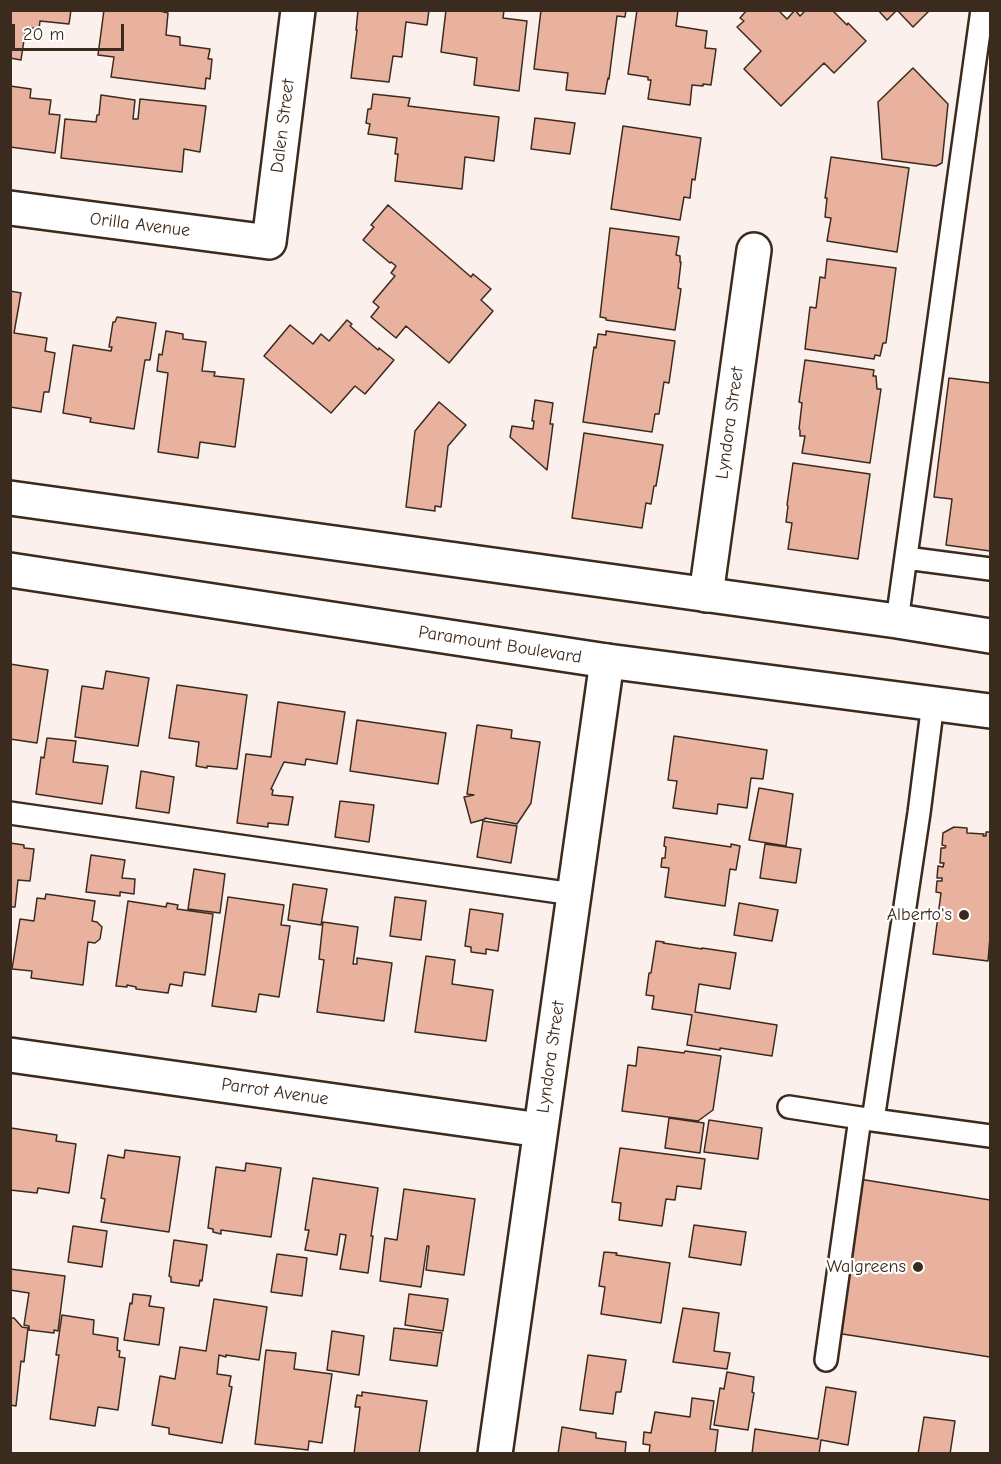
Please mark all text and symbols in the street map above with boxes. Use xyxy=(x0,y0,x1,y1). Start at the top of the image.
scale bar xyxy=(15,12,128,50)
text: 20 m xyxy=(23,24,64,45)
street label: Dalen Street xyxy=(267,78,299,174)
street label: Orilla Avenue xyxy=(89,208,191,242)
street label: Lyndora Street xyxy=(711,365,749,481)
street label: Paramount Boulevard xyxy=(417,621,583,669)
place label: Alberto's xyxy=(887,904,952,926)
marker: Alberto's xyxy=(957,908,971,922)
street label: Lyndora Street xyxy=(532,999,570,1115)
street label: Parrot Avenue xyxy=(220,1074,330,1110)
place label: Walgreens xyxy=(827,1256,906,1278)
marker: Walgreens xyxy=(911,1260,925,1274)

